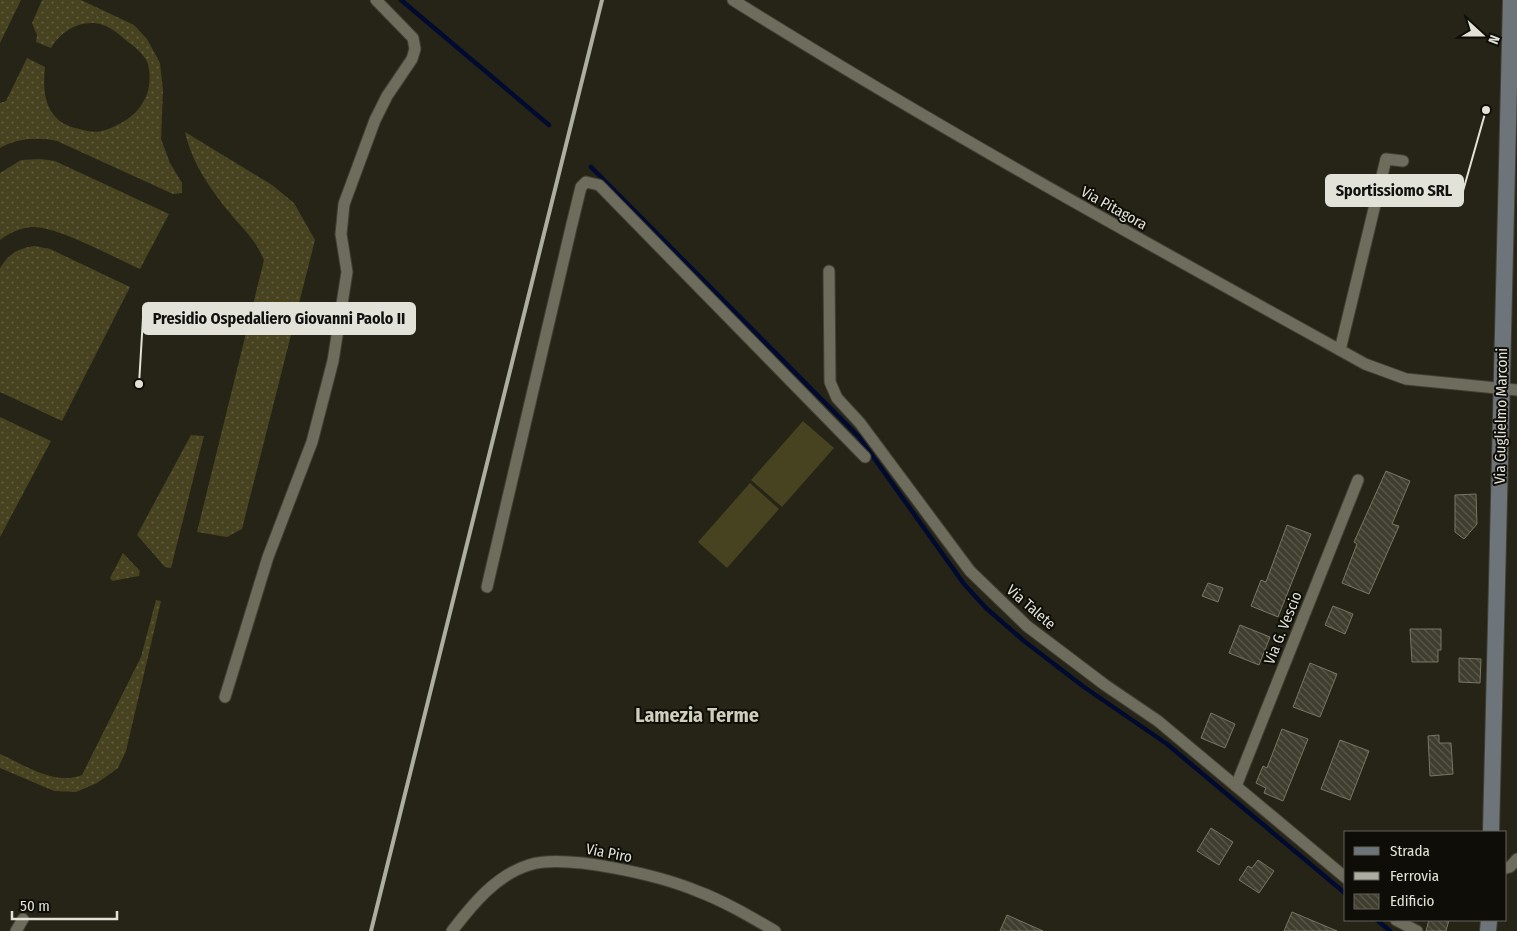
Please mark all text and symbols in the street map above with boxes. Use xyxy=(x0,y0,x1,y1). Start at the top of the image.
north arrow xyxy=(1457,10,1507,60)
text: N xyxy=(1484,33,1503,46)
callout: Sportissiomo SRL xyxy=(1326,175,1463,206)
text: Sportissiomo SRL xyxy=(1336,181,1453,200)
street label: Via Pitagora xyxy=(1078,182,1150,234)
callout: Presidio Ospedaliero Giovanni Paolo II xyxy=(143,303,415,334)
text: Presidio Ospedaliero Giovanni Paolo II xyxy=(153,309,405,328)
street label: Via Guglielmo Marconi xyxy=(1491,348,1511,484)
street label: Via Talete xyxy=(1003,581,1059,633)
street label: Via G. Vescio xyxy=(1260,589,1306,667)
district label: Lamezia Terme xyxy=(635,703,759,727)
legend xyxy=(1344,831,1507,921)
street label: Via Piro xyxy=(584,840,634,866)
text: Strada xyxy=(1390,842,1430,860)
text: Ferrovia xyxy=(1390,867,1439,885)
scale bar xyxy=(12,888,118,920)
text: Edificio xyxy=(1390,892,1435,910)
text: 50 m xyxy=(20,897,50,915)

